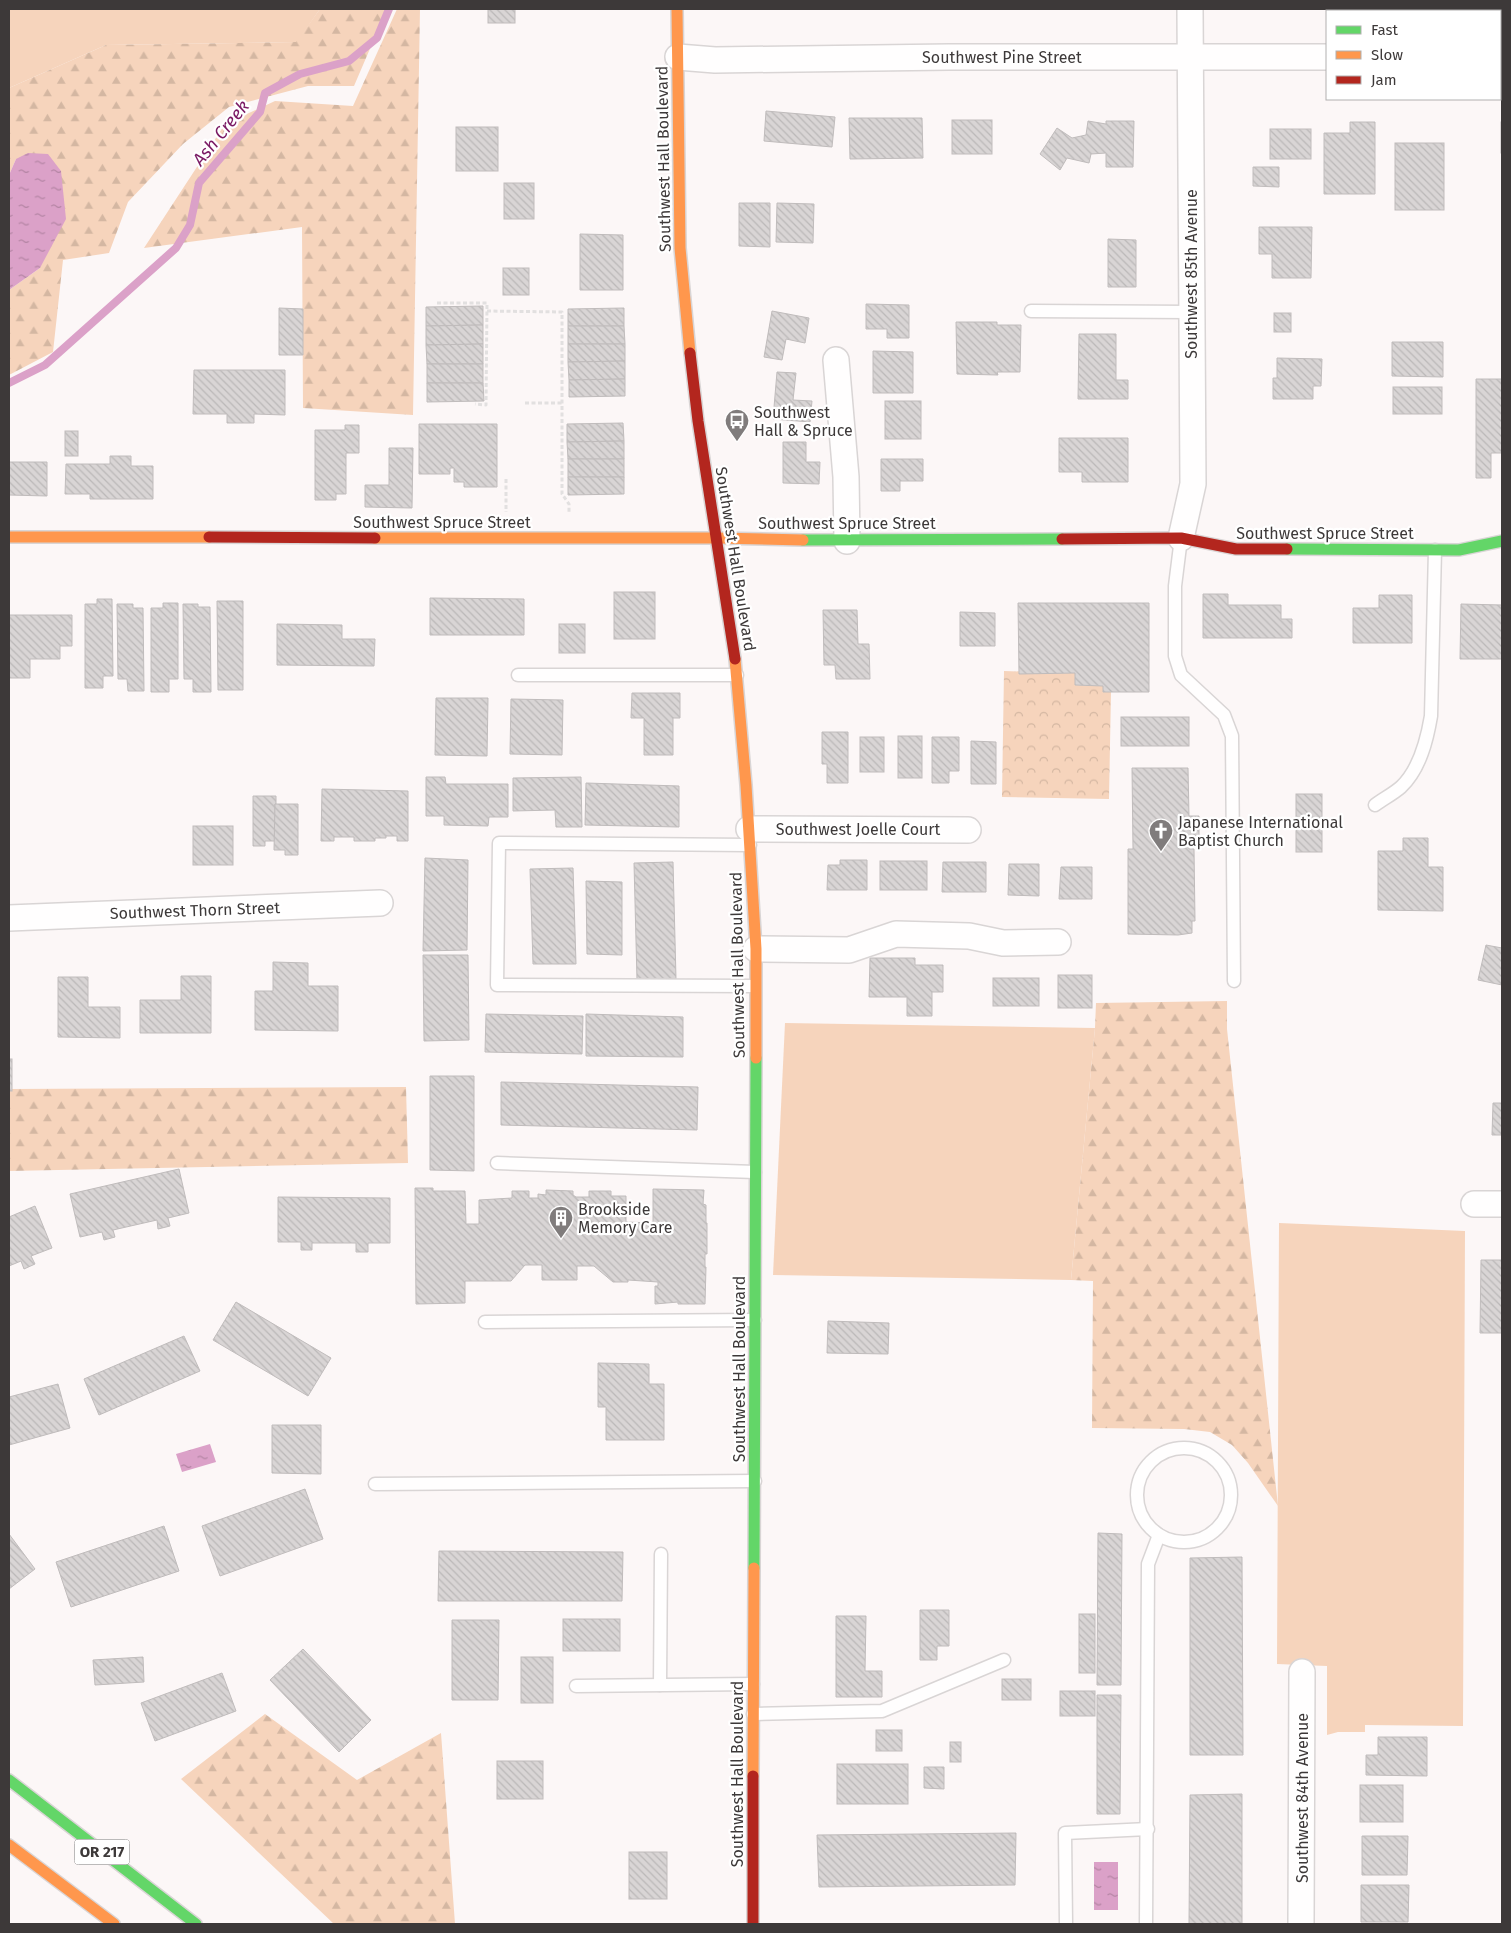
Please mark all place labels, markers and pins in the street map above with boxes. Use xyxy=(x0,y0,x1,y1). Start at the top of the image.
place label: Southwest Hall & Spruce xyxy=(754,403,853,440)
bus stop icon: Southwest Hall & Spruce xyxy=(724,408,750,442)
place label: Japanese International Baptist Church xyxy=(1178,813,1343,850)
church icon: Japanese International Baptist Church xyxy=(1148,818,1174,852)
place label: Brookside Memory Care xyxy=(578,1200,672,1237)
building icon: Brookside Memory Care xyxy=(548,1205,574,1239)

